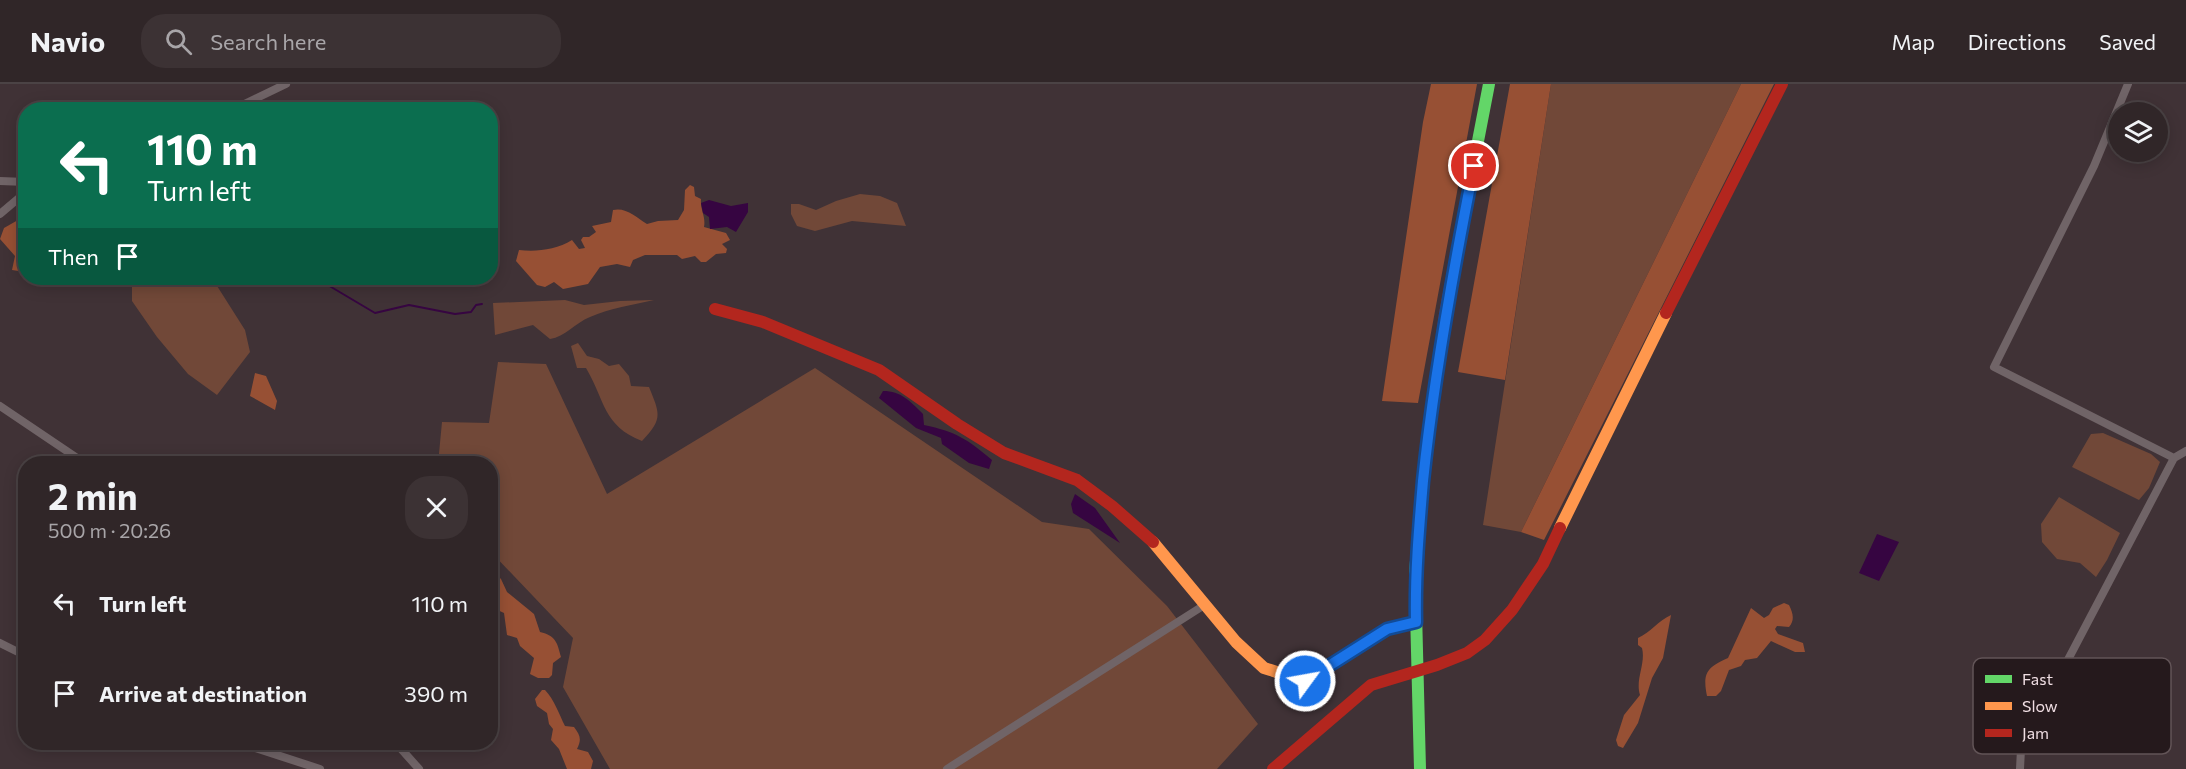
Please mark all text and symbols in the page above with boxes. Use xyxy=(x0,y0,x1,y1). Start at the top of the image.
search box xyxy=(141,14,561,68)
text: Navio xyxy=(30,24,105,58)
icon: search xyxy=(162,25,195,58)
text: Search here xyxy=(210,28,326,55)
text: Map xyxy=(1892,29,1935,54)
text: Directions xyxy=(1968,29,2066,54)
text: Saved xyxy=(2099,29,2156,54)
map controls xyxy=(2108,102,2168,162)
button: layers xyxy=(2108,102,2168,162)
text: 110 m xyxy=(147,122,258,174)
icon: left xyxy=(48,126,126,204)
pin xyxy=(1448,140,1499,191)
icon: arrive xyxy=(1457,149,1490,182)
text: Turn left xyxy=(147,174,251,207)
icon: arrive xyxy=(111,240,144,273)
text: Then xyxy=(48,243,99,270)
text: 2 min xyxy=(48,473,138,517)
button: close xyxy=(405,476,468,539)
text: 500 m · 20:26 xyxy=(48,518,171,542)
icon: left xyxy=(48,587,81,620)
text: Turn left xyxy=(99,590,186,617)
text: 110 m xyxy=(411,590,468,617)
position arrow xyxy=(1273,649,1337,713)
legend xyxy=(1973,658,2171,754)
text: Fast xyxy=(2022,669,2053,688)
icon: arrive xyxy=(48,677,81,710)
text: Arrive at destination xyxy=(99,680,307,707)
text: 390 m xyxy=(404,680,468,707)
text: Slow xyxy=(2022,696,2058,715)
text: Jam xyxy=(2022,723,2049,742)

